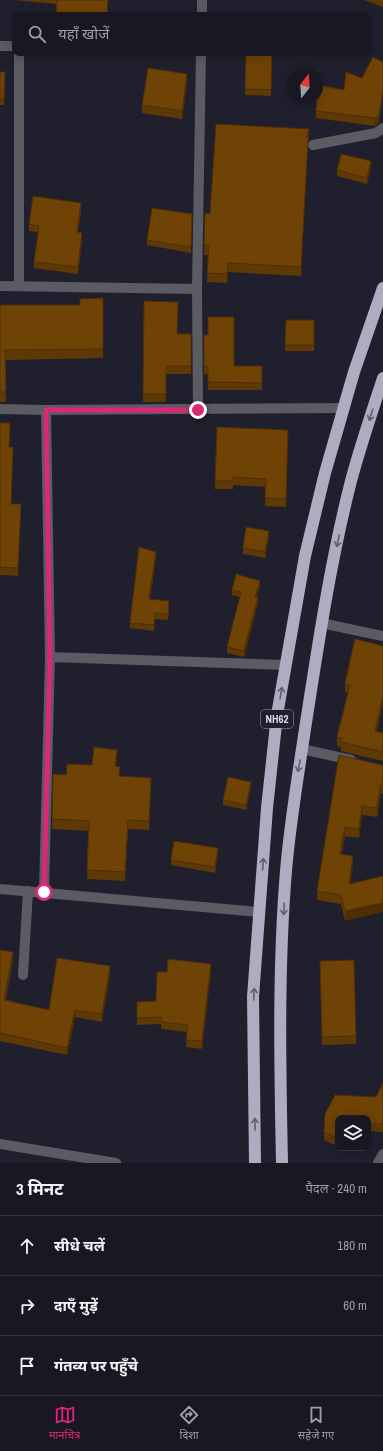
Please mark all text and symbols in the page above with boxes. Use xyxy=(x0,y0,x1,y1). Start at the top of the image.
search box xyxy=(12,12,371,56)
icon: search xyxy=(26,23,48,45)
text: यहाँ खोजें xyxy=(58,23,109,44)
north arrow xyxy=(287,68,323,104)
route end xyxy=(189,401,207,419)
one-way arrow xyxy=(367,409,374,422)
one-way arrow xyxy=(334,534,342,547)
one-way arrow xyxy=(277,687,285,700)
road number: NH62 xyxy=(261,710,293,728)
one-way arrow xyxy=(295,759,303,772)
one-way arrow xyxy=(260,858,267,871)
route start xyxy=(35,883,53,901)
one-way arrow xyxy=(280,902,288,915)
one-way arrow xyxy=(250,988,257,1001)
map controls xyxy=(335,1115,371,1151)
button: layers xyxy=(335,1115,371,1151)
one-way arrow xyxy=(251,1118,259,1131)
text: 3 मिनट xyxy=(16,1177,63,1200)
text: पैदल · 240 m xyxy=(305,1180,367,1197)
icon: ahead xyxy=(16,1235,38,1257)
text: सीधे चलें xyxy=(54,1235,105,1256)
text: 180 m xyxy=(337,1237,367,1254)
icon: right xyxy=(16,1295,38,1317)
text: दाएँ मुड़ें xyxy=(54,1295,98,1316)
text: 60 m xyxy=(343,1297,367,1314)
icon: arrive xyxy=(16,1355,38,1377)
text: गंतव्य पर पहुँचे xyxy=(54,1355,138,1376)
tab: मानचित्र xyxy=(49,1404,80,1443)
tab: दिशा xyxy=(178,1404,200,1443)
tab: सहेजे गए xyxy=(298,1404,334,1443)

